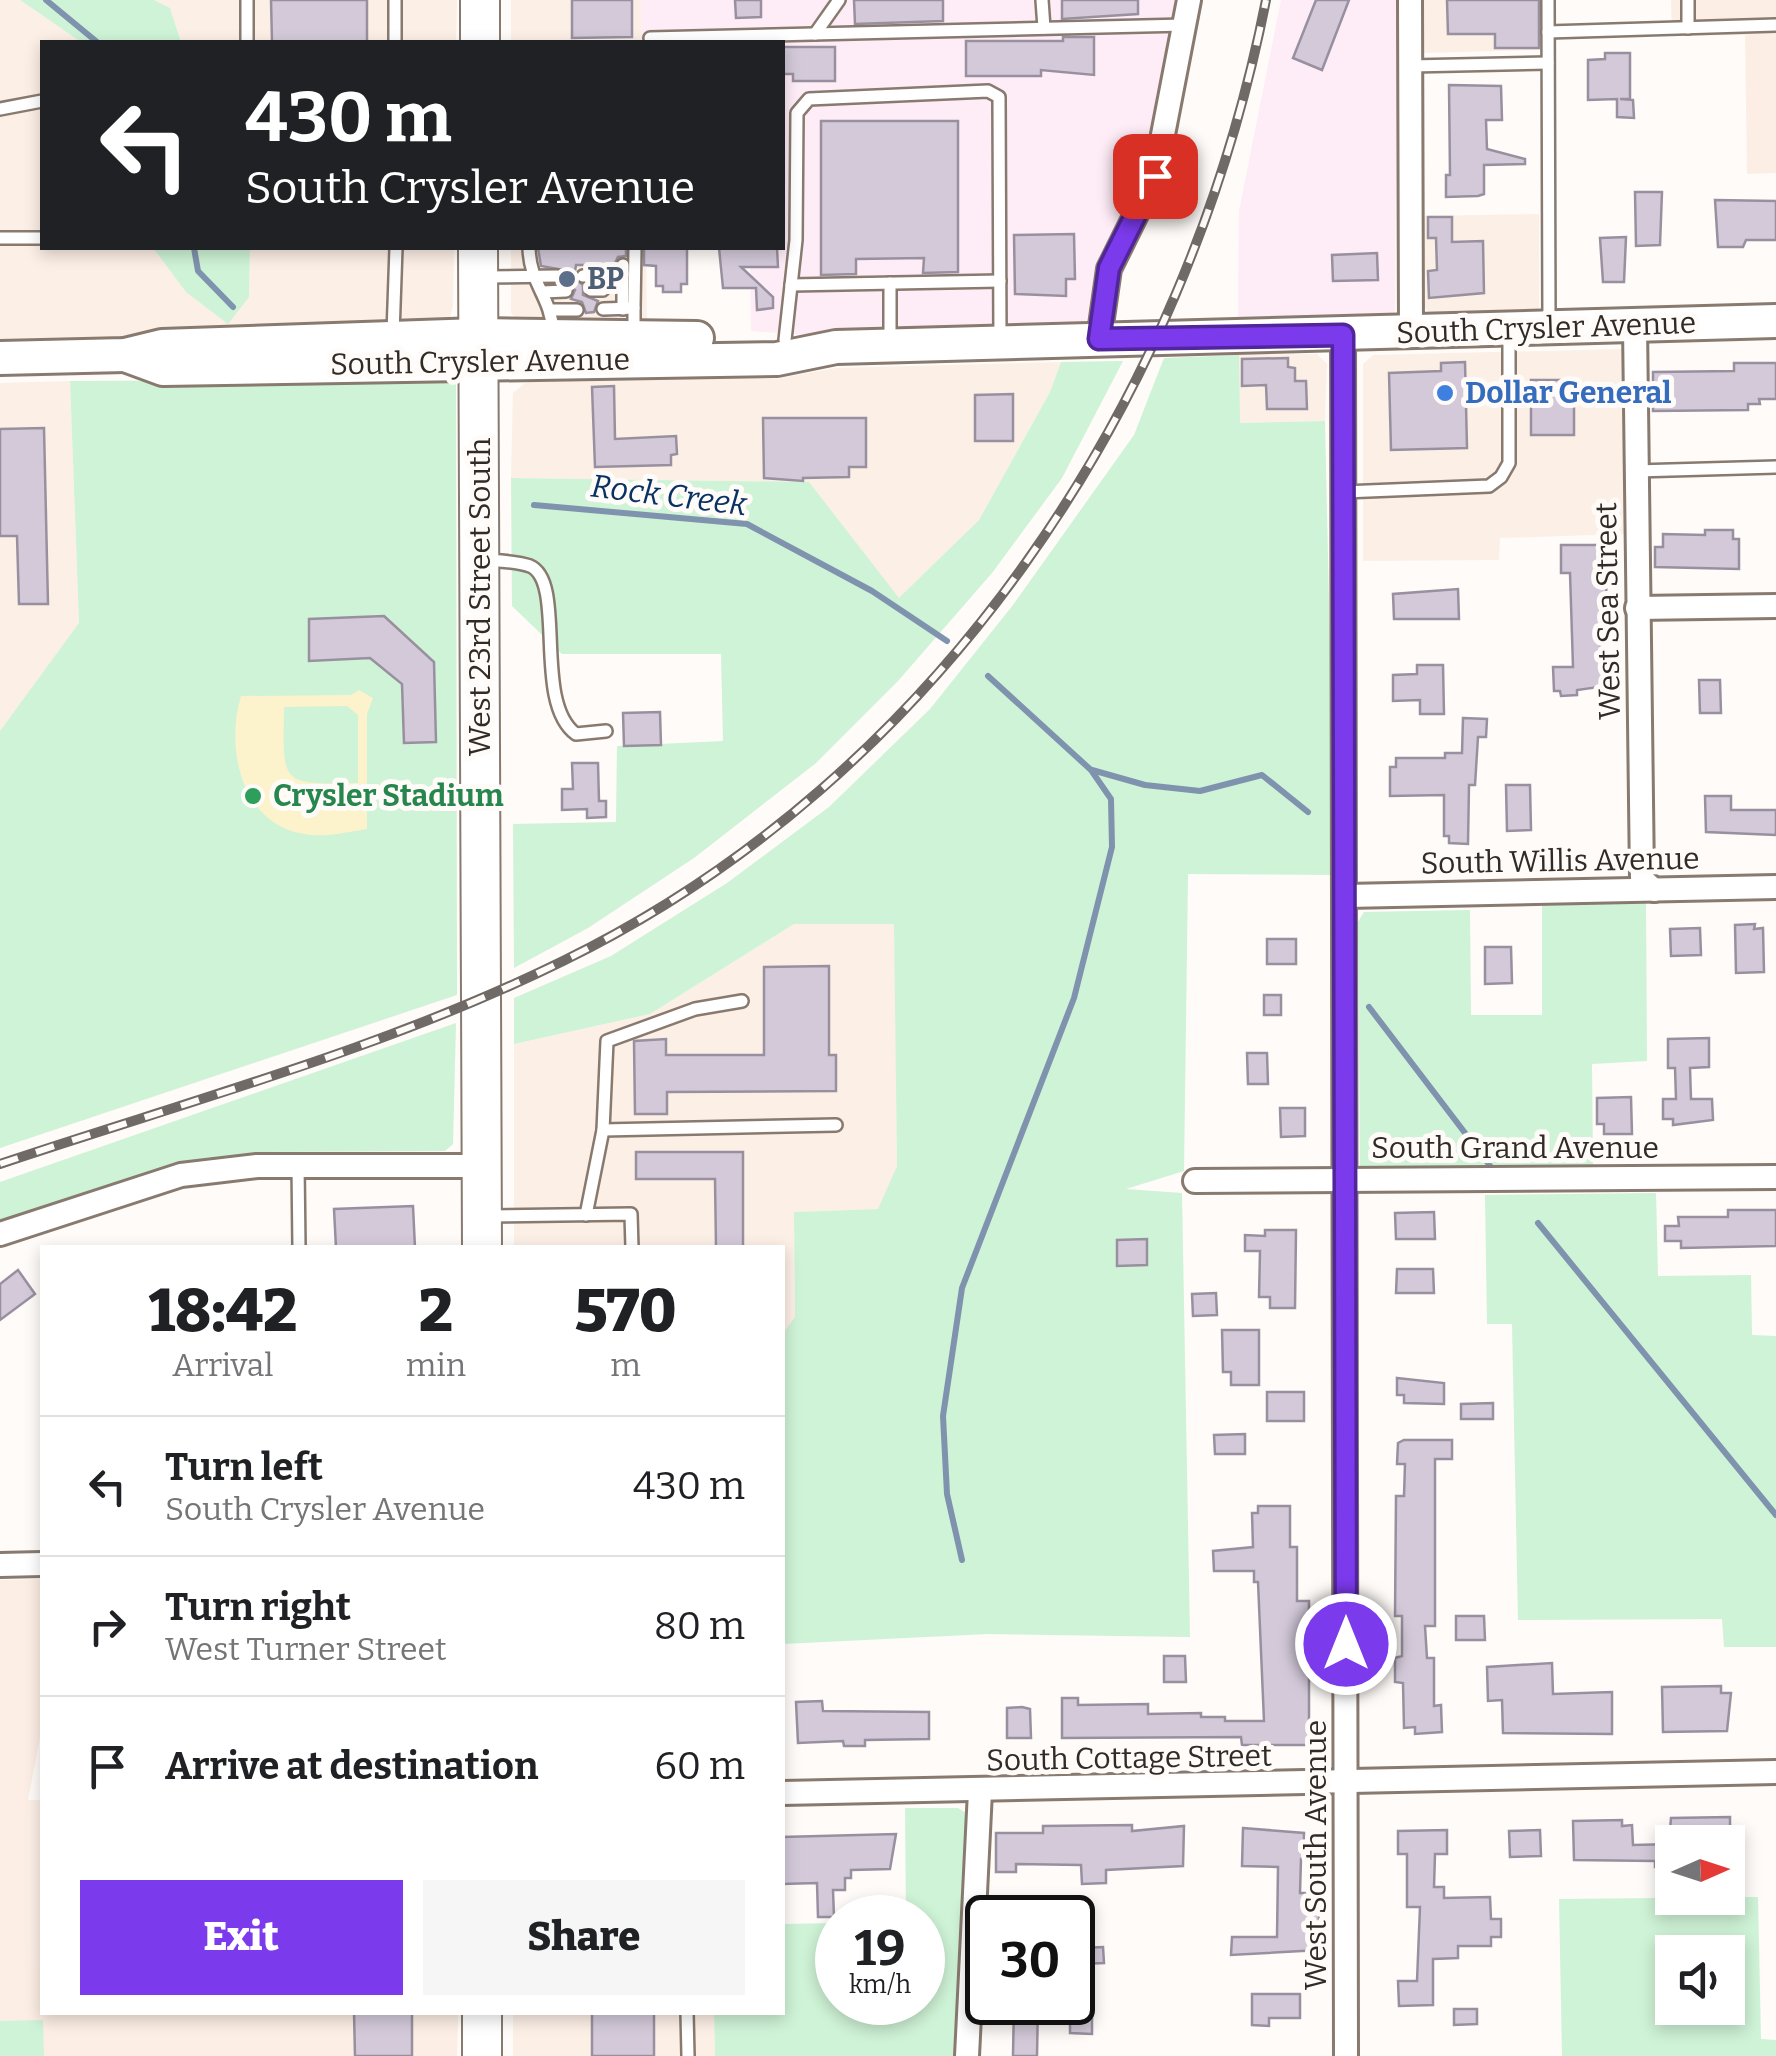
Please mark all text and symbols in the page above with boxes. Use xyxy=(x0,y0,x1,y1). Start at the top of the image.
text: 430 m xyxy=(245,76,452,160)
icon: left xyxy=(80,80,210,210)
pin xyxy=(1113,134,1198,219)
icon: arrive xyxy=(1128,149,1183,204)
text: South Crysler Avenue xyxy=(245,161,695,215)
place label: BP xyxy=(587,261,624,297)
marker: BP xyxy=(556,268,578,290)
street label: South Crysler Avenue xyxy=(1395,305,1697,351)
street label: South Crysler Avenue xyxy=(330,341,630,383)
place label: Dollar General xyxy=(1465,375,1672,411)
marker: Dollar General xyxy=(1434,382,1456,404)
street label: West 23rd Street South xyxy=(462,437,498,756)
water label: Rock Creek xyxy=(589,467,750,524)
street label: West Sea Street xyxy=(1588,502,1628,720)
place label: Crysler Stadium xyxy=(273,778,504,814)
marker: Crysler Stadium xyxy=(242,785,264,807)
street label: South Willis Avenue xyxy=(1420,841,1700,881)
street label: South Grand Avenue xyxy=(1371,1130,1659,1166)
text: 18:42 xyxy=(148,1275,297,1347)
text: 2 xyxy=(419,1275,453,1347)
text: 570 xyxy=(574,1275,677,1347)
text: Arrival xyxy=(172,1346,274,1384)
text: min xyxy=(406,1346,466,1384)
text: m xyxy=(610,1346,641,1384)
text: Turn left xyxy=(165,1444,323,1490)
icon: left xyxy=(80,1459,135,1514)
text: 430 m xyxy=(633,1463,745,1509)
text: South Crysler Avenue xyxy=(165,1490,485,1528)
text: Turn right xyxy=(165,1584,351,1630)
position arrow xyxy=(1294,1592,1398,1696)
icon: right xyxy=(80,1599,135,1654)
text: 80 m xyxy=(654,1603,745,1649)
text: West Turner Street xyxy=(165,1630,447,1668)
street label: West South Avenue xyxy=(1298,1720,1334,1990)
street label: South Cottage Street xyxy=(986,1738,1272,1778)
icon: arrive xyxy=(80,1739,135,1794)
text: Arrive at destination xyxy=(165,1743,538,1789)
text: 60 m xyxy=(654,1743,745,1789)
north arrow xyxy=(1655,1825,1745,1915)
map controls xyxy=(1655,1825,1745,2025)
button: Exit xyxy=(80,1880,403,1995)
button: Share xyxy=(423,1880,745,1995)
speed limit sign: 30 xyxy=(965,1895,1095,2025)
text: 19 xyxy=(854,1918,906,1978)
button: sound xyxy=(1655,1935,1745,2025)
text: km/h xyxy=(849,1970,911,2000)

